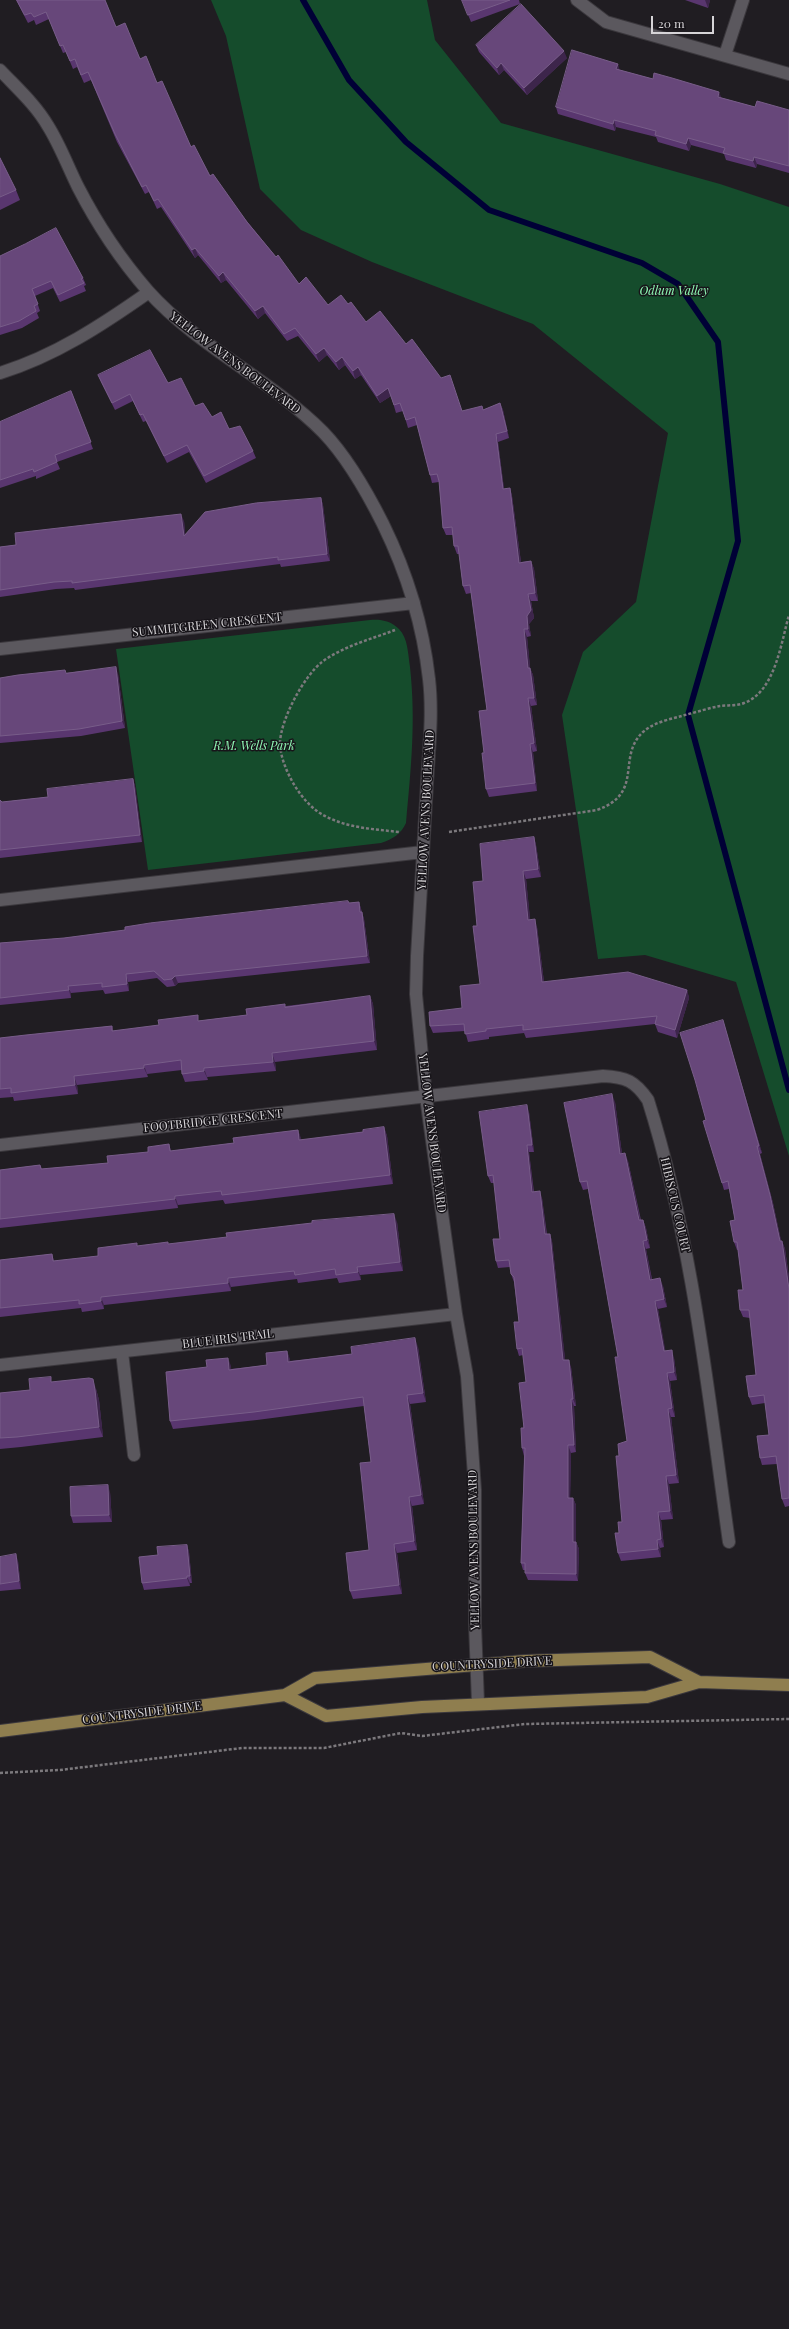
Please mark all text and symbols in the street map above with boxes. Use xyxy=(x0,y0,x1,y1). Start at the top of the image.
scale bar xyxy=(653,8,716,34)
text: 20 m xyxy=(658,15,685,31)
park label: Odlum Valley xyxy=(640,284,708,298)
street label: YELLOW AVENS BOULEVARD xyxy=(167,309,303,417)
street label: SUMMITGREEN CRESCENT xyxy=(131,610,283,640)
street label: YELLOW AVENS BOULEVARD xyxy=(415,730,437,890)
park label: R.M. Wells Park xyxy=(213,739,295,753)
street label: YELLOW AVENS BOULEVARD xyxy=(415,1053,449,1213)
street label: FOOTBRIDGE CRESCENT xyxy=(143,1107,283,1135)
street label: HIBISCUS COURT xyxy=(657,1156,693,1254)
street label: BLUE IRIS TRAIL xyxy=(181,1326,275,1352)
street label: YELLOW AVENS BOULEVARD xyxy=(465,1470,483,1630)
street label: COUNTRYSIDE DRIVE xyxy=(432,1654,552,1674)
street label: COUNTRYSIDE DRIVE xyxy=(81,1699,203,1727)

